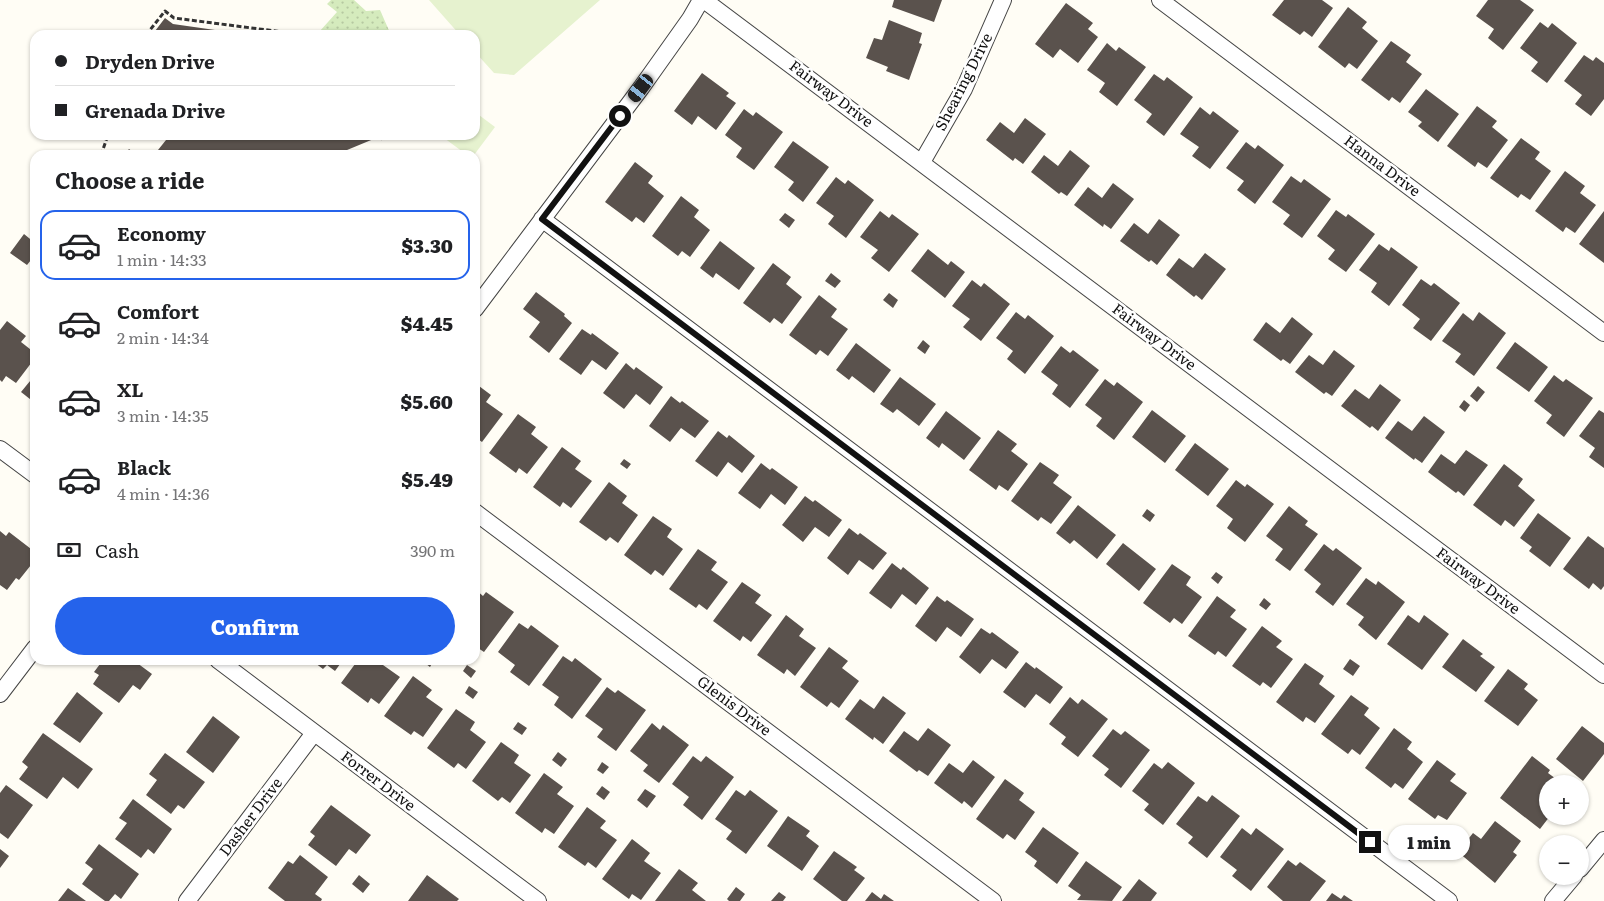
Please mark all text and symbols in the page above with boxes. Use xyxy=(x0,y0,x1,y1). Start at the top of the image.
street label: Shearing Drive xyxy=(928,28,997,134)
text: Dryden Drive xyxy=(85,47,215,75)
street label: Fairway Drive xyxy=(785,54,879,132)
car xyxy=(625,72,656,104)
text: Grenada Drive xyxy=(85,96,225,124)
route start xyxy=(609,105,631,127)
street label: Hanna Drive xyxy=(1340,128,1426,201)
text: Choose a ride xyxy=(55,163,204,196)
text: Economy xyxy=(117,219,206,247)
icon: car xyxy=(57,223,102,268)
text: $3.30 xyxy=(401,231,453,259)
text: 1 min · 14:33 xyxy=(117,247,207,271)
text: Comfort xyxy=(117,297,199,325)
street label: Fairway Drive xyxy=(1108,297,1202,375)
icon: car xyxy=(57,301,102,346)
text: $4.45 xyxy=(401,309,453,337)
text: 2 min · 14:34 xyxy=(117,325,209,349)
text: XL xyxy=(117,375,144,403)
icon: car xyxy=(57,379,102,424)
text: $5.60 xyxy=(401,387,453,415)
text: 3 min · 14:35 xyxy=(117,403,209,427)
text: Black xyxy=(117,453,171,481)
icon: car xyxy=(57,457,102,502)
text: $5.49 xyxy=(401,465,453,493)
text: 4 min · 14:36 xyxy=(117,481,209,505)
icon: cash xyxy=(55,536,83,564)
text: Cash xyxy=(95,536,139,564)
text: 390 m xyxy=(410,538,455,562)
street label: Fairway Drive xyxy=(1432,541,1526,619)
button: Confirm xyxy=(55,597,455,655)
street label: Glenis Drive xyxy=(693,669,777,741)
street label: Forrer Drive xyxy=(337,744,421,816)
street label: Dasher Drive xyxy=(213,772,287,860)
map controls xyxy=(1539,775,1589,885)
button: + xyxy=(1539,775,1589,825)
callout: 1 min xyxy=(1388,824,1470,860)
text: 1 min xyxy=(1407,830,1451,854)
route end xyxy=(1359,831,1381,853)
button: − xyxy=(1539,835,1589,885)

